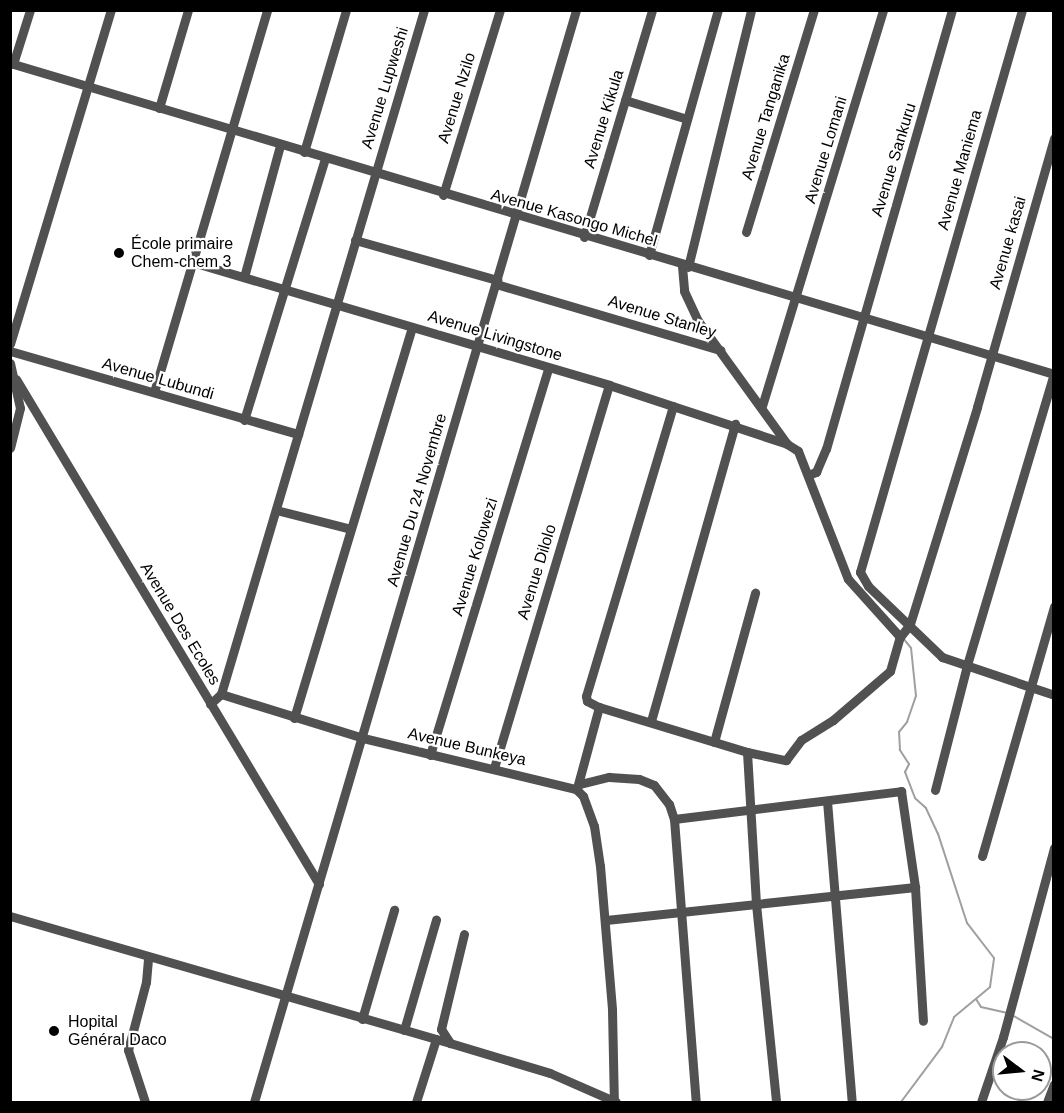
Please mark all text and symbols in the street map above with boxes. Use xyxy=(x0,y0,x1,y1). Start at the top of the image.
street label: Avenue Lupweshi xyxy=(357,25,413,151)
street label: Avenue Nzilo xyxy=(434,50,480,146)
street label: Avenue Tanganika xyxy=(738,51,794,183)
street label: Avenue Kikula xyxy=(580,67,628,171)
street label: Avenue Lomani xyxy=(801,94,851,206)
street label: Avenue Sankuru xyxy=(868,101,920,219)
street label: Avenue Maniema xyxy=(934,108,986,232)
street label: Avenue Kasongo Michel xyxy=(489,185,659,251)
street label: Avenue kasai xyxy=(986,194,1030,292)
place label: École primaire Chem-chem 3 xyxy=(131,234,233,272)
marker: École primaire Chem-chem 3 xyxy=(112,246,126,260)
street label: Avenue Stanley xyxy=(606,291,718,343)
street label: Avenue Livingstone xyxy=(426,306,564,366)
street label: Avenue Lubundi xyxy=(100,354,216,404)
street label: Avenue Du 24 Novembre xyxy=(383,411,451,589)
street label: Avenue Kolowezi xyxy=(448,496,502,618)
street label: Avenue Dilolo xyxy=(513,522,561,622)
street label: Avenue Des Ecoles xyxy=(136,559,224,689)
street label: Avenue Bunkeya xyxy=(406,724,528,770)
place label: Hopital Général Daco xyxy=(68,1012,167,1050)
marker: Hopital Général Daco xyxy=(45,1022,63,1040)
north arrow xyxy=(992,1041,1052,1101)
text: N xyxy=(1028,1068,1048,1083)

